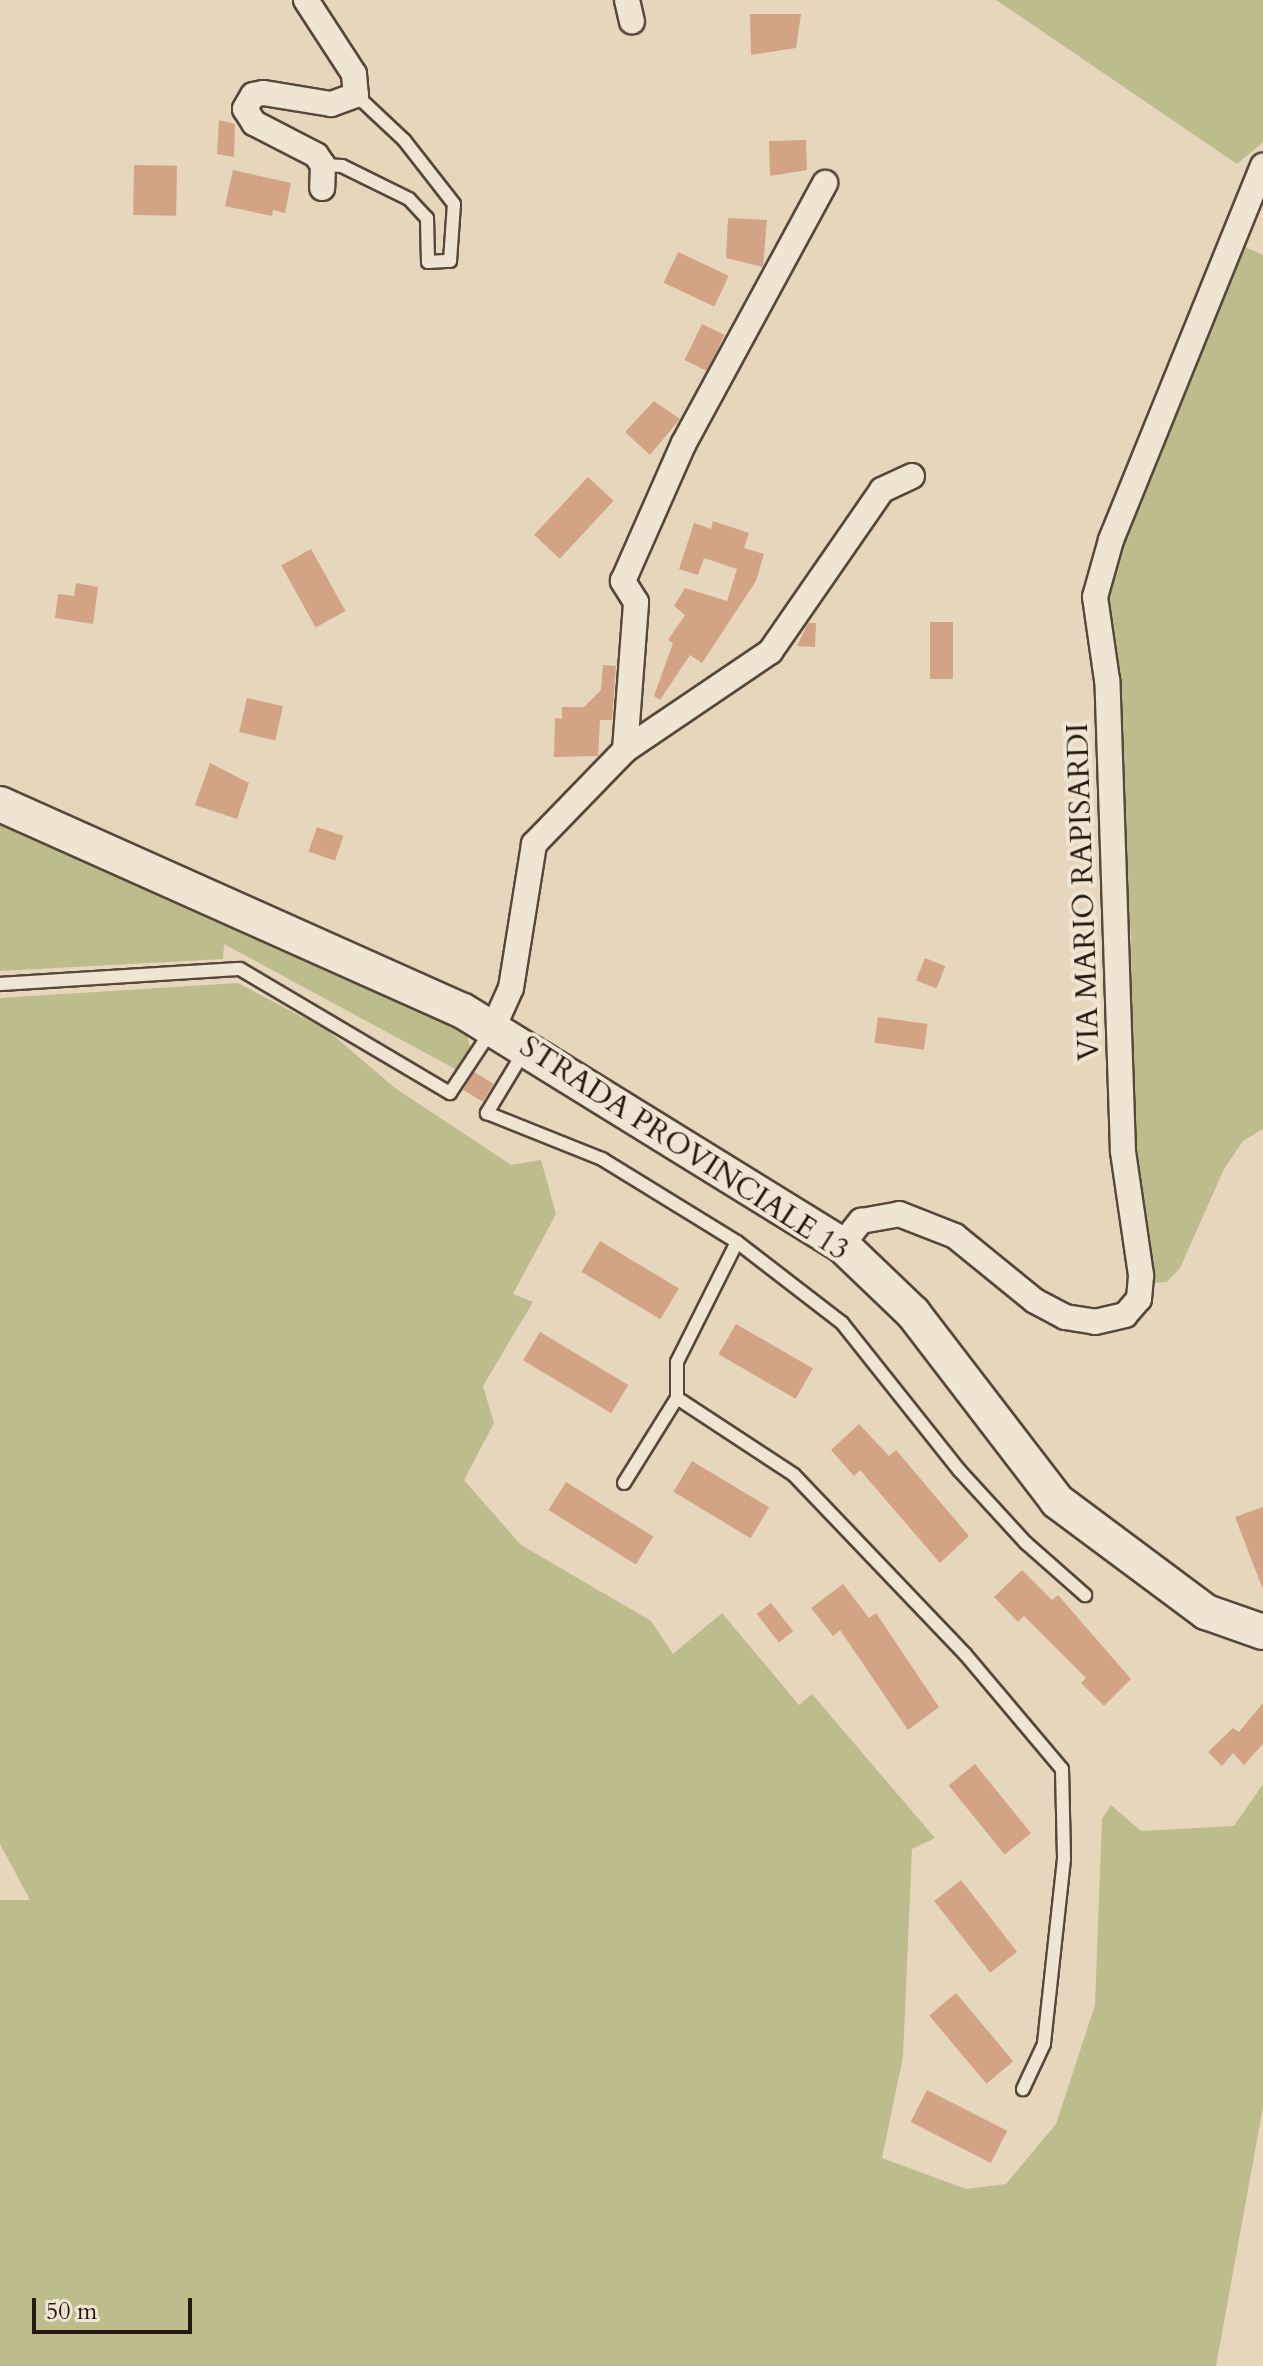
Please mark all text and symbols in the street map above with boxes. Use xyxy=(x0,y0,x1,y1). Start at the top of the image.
street label: VIA MARIO RAPISARDI xyxy=(1060,722,1108,1062)
street label: STRADA PROVINCIALE 13 xyxy=(513,1029,855,1269)
scale bar xyxy=(36,2282,196,2332)
text: 50 m xyxy=(46,2295,97,2328)

